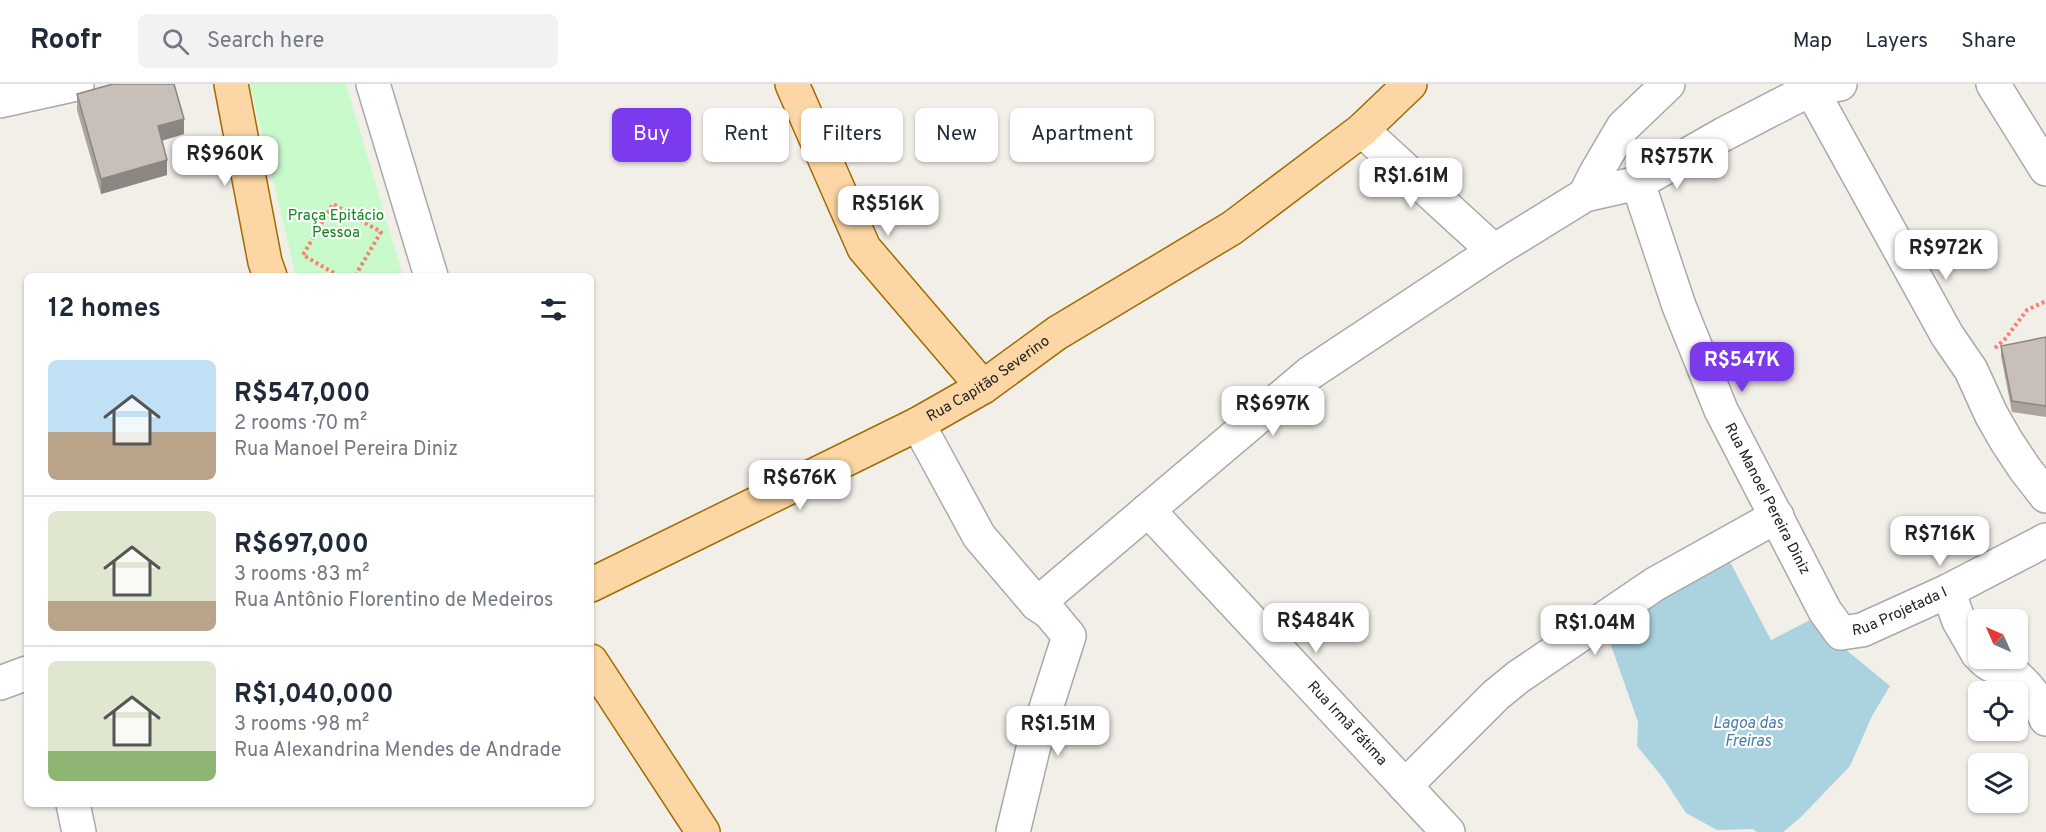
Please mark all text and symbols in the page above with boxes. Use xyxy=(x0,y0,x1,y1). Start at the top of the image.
search box xyxy=(138,14,558,68)
text: Roofr xyxy=(30,23,102,59)
icon: search xyxy=(159,25,192,58)
text: Search here xyxy=(207,28,324,55)
text: Map xyxy=(1793,28,1832,55)
text: Layers xyxy=(1865,28,1928,55)
text: Share xyxy=(1961,28,2016,55)
chip: Buy xyxy=(612,108,691,162)
chip: Rent xyxy=(703,108,789,162)
chip: Filters xyxy=(801,108,903,162)
chip: New xyxy=(915,108,998,162)
chip: Apartment xyxy=(1010,108,1154,162)
pin: R$960K xyxy=(176,136,274,187)
pin: R$757K xyxy=(1628,139,1726,190)
text: R$960K xyxy=(186,142,264,168)
text: R$757K xyxy=(1640,145,1714,171)
pin: R$1.61M xyxy=(1356,158,1466,209)
text: R$1.61M xyxy=(1373,164,1449,190)
pin: R$516K xyxy=(839,186,937,237)
text: R$516K xyxy=(852,192,924,218)
park label: Praça Epitácio Pessoa xyxy=(288,207,384,243)
pin: R$972K xyxy=(1897,230,1995,281)
text: R$972K xyxy=(1909,236,1983,262)
text: 12 homes xyxy=(48,293,161,326)
icon: filters xyxy=(537,293,570,326)
street label: Rua Capitão Severino xyxy=(923,332,1054,427)
pin: R$547K xyxy=(1693,342,1791,393)
text: R$547K xyxy=(1704,348,1780,374)
text: R$547,000 xyxy=(234,378,370,411)
icon: home xyxy=(96,384,168,456)
pin: R$697K xyxy=(1224,386,1322,437)
text: R$697K xyxy=(1236,392,1310,418)
text: 2 rooms · 70 m² xyxy=(234,411,367,437)
street label: Rua Manoel Pereira Diniz xyxy=(1720,420,1814,578)
text: Rua Manoel Pereira Diniz xyxy=(234,437,458,463)
pin: R$676K xyxy=(751,460,849,511)
text: R$676K xyxy=(763,466,837,492)
pin: R$716K xyxy=(1891,516,1989,567)
text: R$716K xyxy=(1904,522,1976,548)
text: R$697,000 xyxy=(234,529,369,562)
icon: home xyxy=(96,535,168,607)
text: 3 rooms · 83 m² xyxy=(234,562,369,588)
street label: Rua Projetada I xyxy=(1851,583,1950,641)
text: Rua Antônio Florentino de Medeiros xyxy=(234,588,553,614)
pin: R$484K xyxy=(1267,603,1365,654)
pin: R$1.04M xyxy=(1540,605,1650,656)
text: R$484K xyxy=(1277,609,1355,635)
north arrow xyxy=(1968,609,2028,669)
map controls xyxy=(1968,609,2028,813)
text: R$1.04M xyxy=(1554,611,1636,637)
street label: Rua Irmã Fátima xyxy=(1303,677,1391,770)
text: R$1,040,000 xyxy=(234,679,394,712)
button: locate xyxy=(1968,681,2028,741)
icon: home xyxy=(96,685,168,757)
pin: R$1.51M xyxy=(1003,706,1113,757)
text: 3 rooms · 98 m² xyxy=(234,712,369,738)
text: R$1.51M xyxy=(1020,712,1096,738)
water label: Lagoa das Freiras xyxy=(1713,714,1784,752)
text: Rua Alexandrina Mendes de Andrade xyxy=(234,738,562,764)
button: layers xyxy=(1968,753,2028,813)

